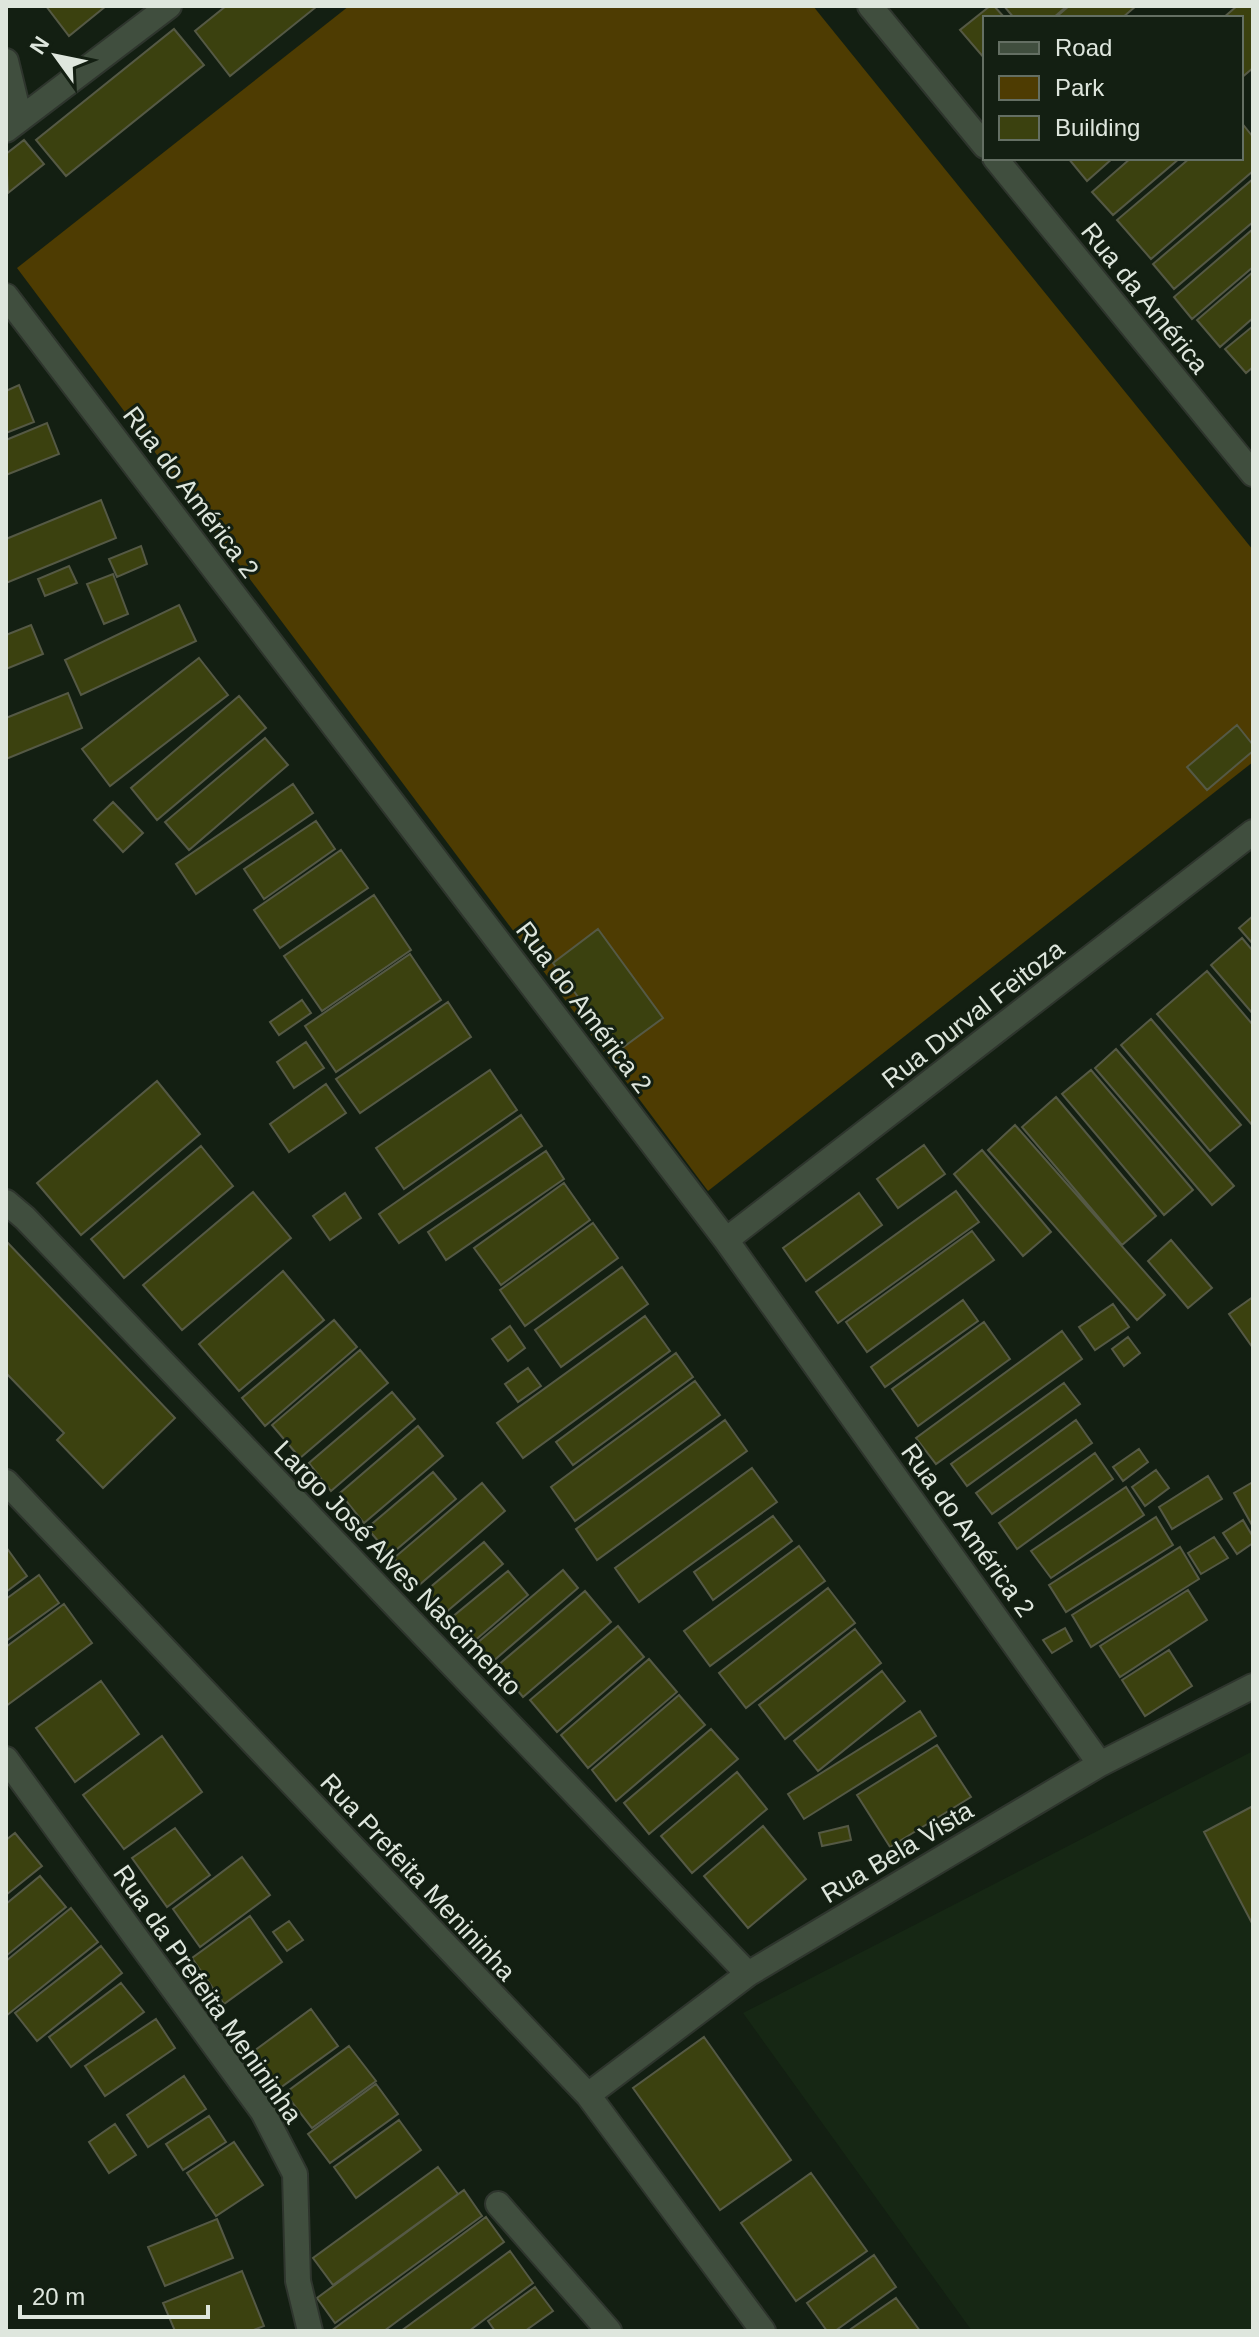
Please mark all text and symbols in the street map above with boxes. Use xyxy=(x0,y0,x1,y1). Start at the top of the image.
north arrow xyxy=(16,16,96,96)
legend xyxy=(983,16,1243,160)
text: N xyxy=(25,32,54,59)
text: Road xyxy=(1055,34,1112,61)
text: Park xyxy=(1055,74,1105,101)
text: Building xyxy=(1055,114,1140,141)
street label: Rua da América xyxy=(1075,217,1215,380)
street label: Rua do América 2 xyxy=(117,400,265,584)
street label: Rua do América 2 xyxy=(510,915,658,1099)
street label: Rua Durval Feitoza xyxy=(876,933,1070,1094)
street label: Largo José Alves Nascimento xyxy=(268,1434,528,1702)
street label: Rua do América 2 xyxy=(895,1438,1041,1622)
street label: Rua Prefeita Menininha xyxy=(314,1767,522,1987)
street label: Rua Bela Vista xyxy=(816,1795,979,1909)
street label: Rua da Prefeita Menininha xyxy=(107,1859,309,2129)
scale bar xyxy=(20,2269,208,2319)
text: 20 m xyxy=(32,2283,85,2310)

